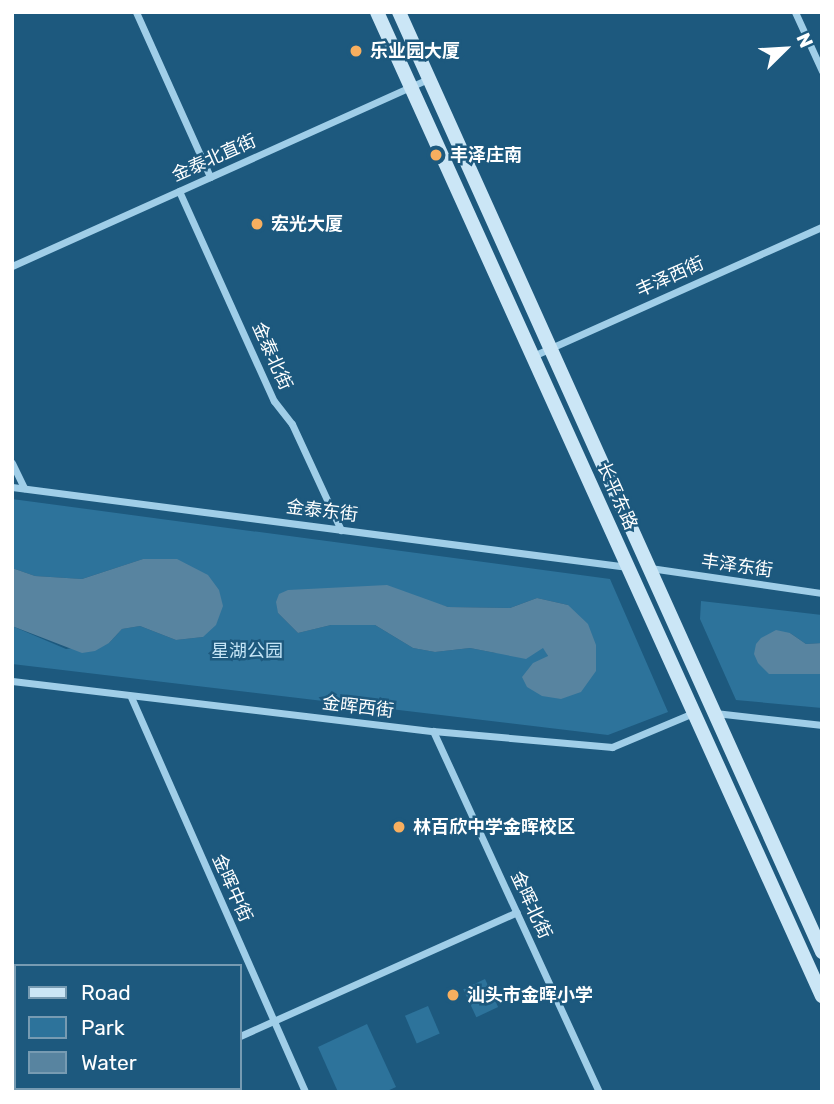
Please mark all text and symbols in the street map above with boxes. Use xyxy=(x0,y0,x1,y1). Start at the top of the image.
north arrow xyxy=(750,14,820,84)
text: N xyxy=(791,29,818,51)
place label: 乐业园大厦 xyxy=(370,40,460,62)
marker: 乐业园大厦 xyxy=(348,43,364,59)
street label: 金泰北直街 xyxy=(168,130,260,186)
place label: 丰泽庄南 xyxy=(450,144,522,166)
marker: 丰泽庄南 xyxy=(428,147,444,163)
place label: 宏光大厦 xyxy=(271,213,343,235)
marker: 宏光大厦 xyxy=(249,216,265,232)
street label: 丰泽西街 xyxy=(633,252,707,302)
street label: 金泰北街 xyxy=(247,319,297,393)
street label: 长平东路 xyxy=(592,459,642,533)
street label: 金泰东街 xyxy=(285,496,359,526)
street label: 丰泽东街 xyxy=(700,550,774,582)
park label: 星湖公园 xyxy=(211,640,283,662)
street label: 金晖西街 xyxy=(321,692,395,722)
place label: 林百欣中学金晖校区 xyxy=(413,816,575,838)
marker: 林百欣中学金晖校区 xyxy=(391,819,407,835)
street label: 金晖中街 xyxy=(207,851,257,925)
street label: 金晖北街 xyxy=(506,868,556,942)
legend xyxy=(14,964,242,1090)
text: Road xyxy=(81,980,131,1005)
place label: 汕头市金晖小学 xyxy=(467,984,593,1006)
marker: 汕头市金晖小学 xyxy=(445,987,461,1003)
text: Park xyxy=(81,1015,125,1040)
text: Water xyxy=(81,1050,137,1075)

